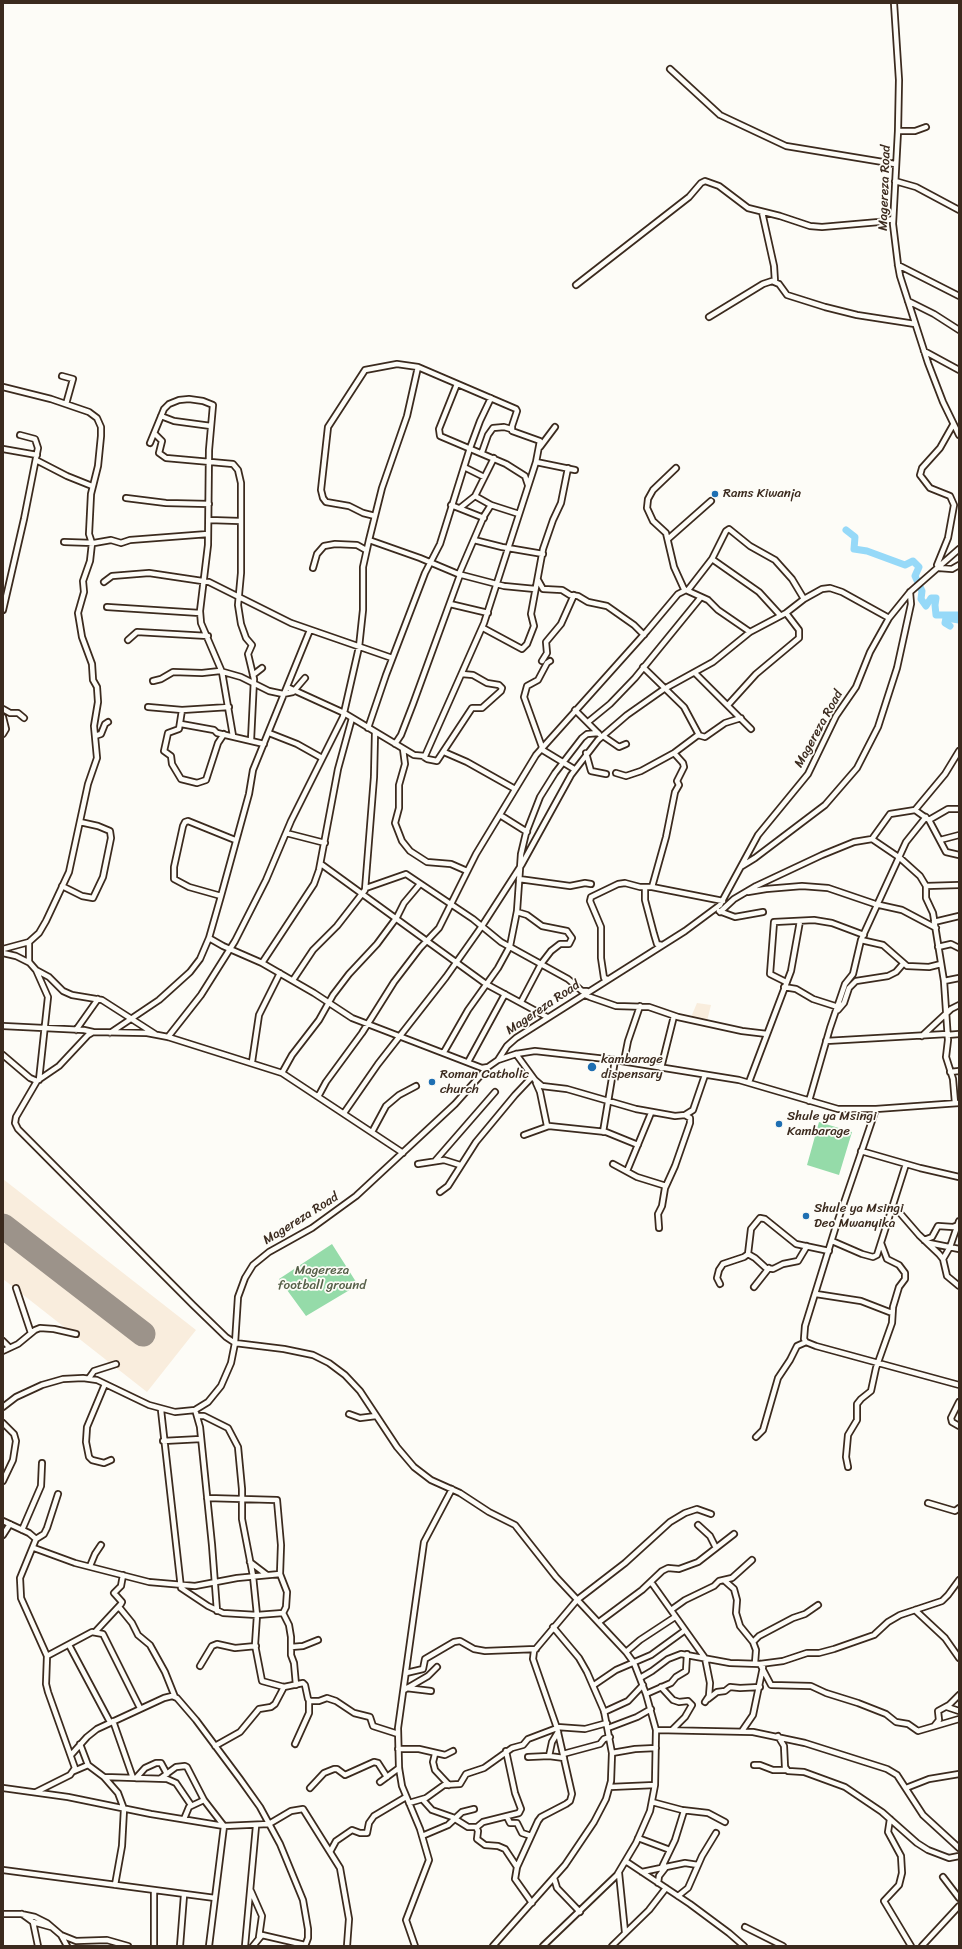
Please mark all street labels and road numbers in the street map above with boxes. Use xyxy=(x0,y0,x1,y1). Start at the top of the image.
street label: Magereza Road xyxy=(876,145,894,231)
street label: Magereza Road xyxy=(791,688,847,770)
street label: Magereza Road xyxy=(503,978,583,1038)
street label: Magereza Road xyxy=(260,1190,342,1248)

